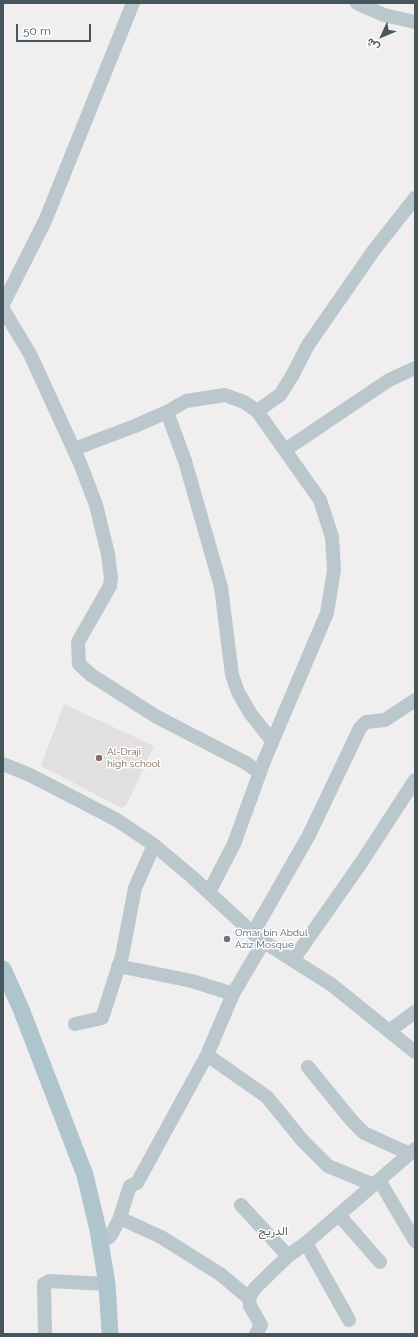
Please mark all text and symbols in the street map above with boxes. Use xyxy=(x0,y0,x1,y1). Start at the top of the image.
scale bar xyxy=(18,16,93,42)
north arrow xyxy=(362,16,402,56)
text: 50 m xyxy=(23,24,51,38)
text: ش xyxy=(364,35,382,54)
place label: Al-Draji high school xyxy=(107,746,160,770)
marker: Al-Draji high school xyxy=(94,753,104,763)
place label: Omar bin Abdul Aziz Mosque xyxy=(235,927,308,950)
marker: Omar bin Abdul Aziz Mosque xyxy=(222,934,232,944)
district label: الدريج xyxy=(258,1224,288,1238)

